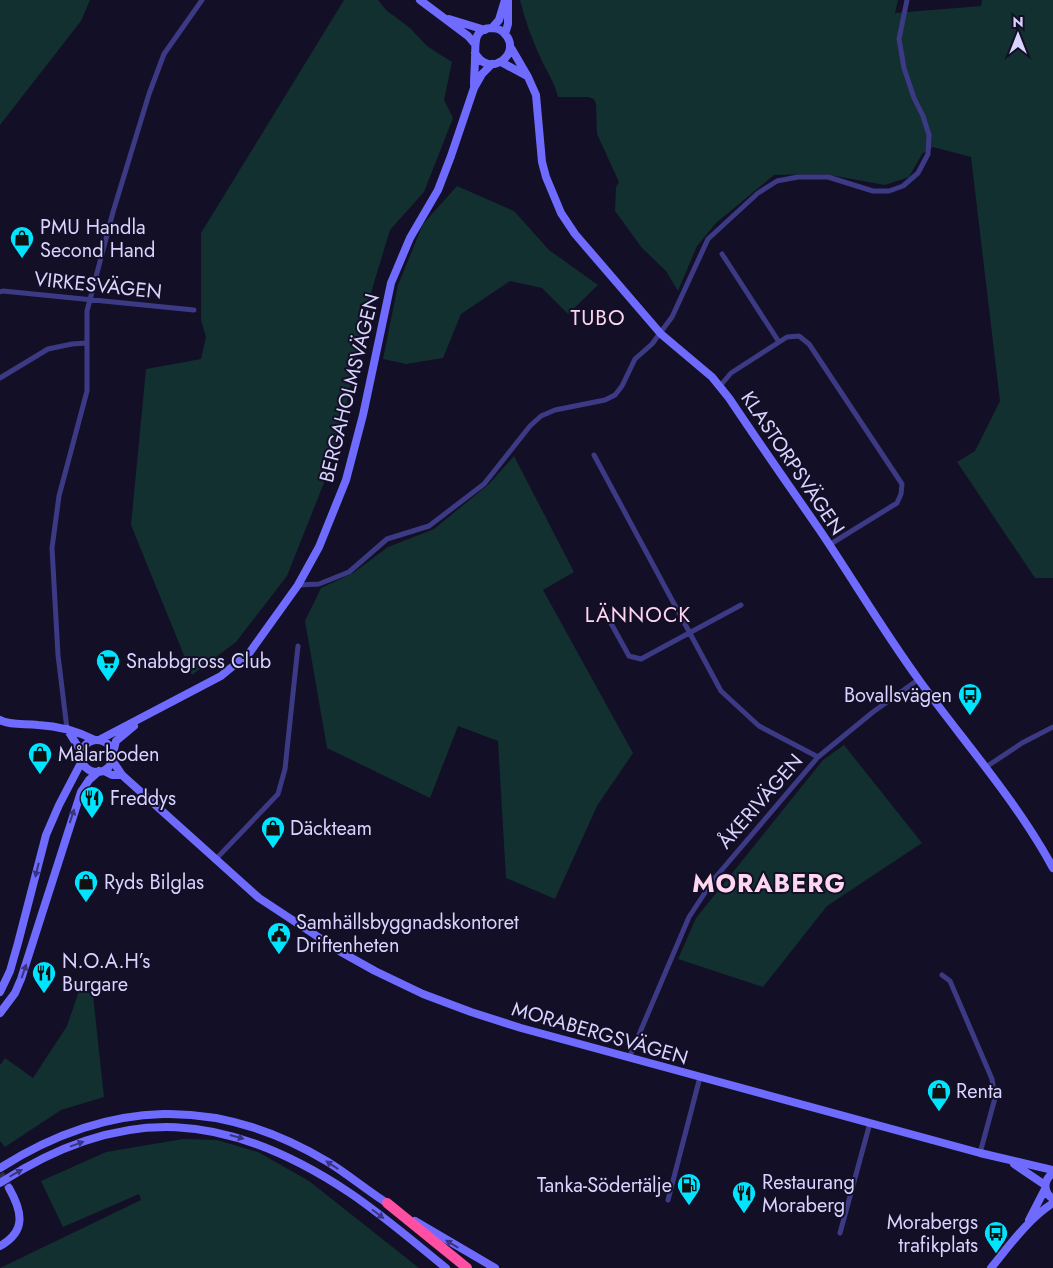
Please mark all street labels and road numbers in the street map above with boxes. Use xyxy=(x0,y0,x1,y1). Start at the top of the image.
street label: VIRKESVÄGEN xyxy=(33,264,163,307)
street label: BERGAHOLMSVÄGEN xyxy=(312,291,387,486)
street label: KLASTORPSVÄGEN xyxy=(734,385,852,541)
street label: ÅKERIVÄGEN xyxy=(711,748,810,855)
street label: MORABERGSVÄGEN xyxy=(508,994,691,1073)

